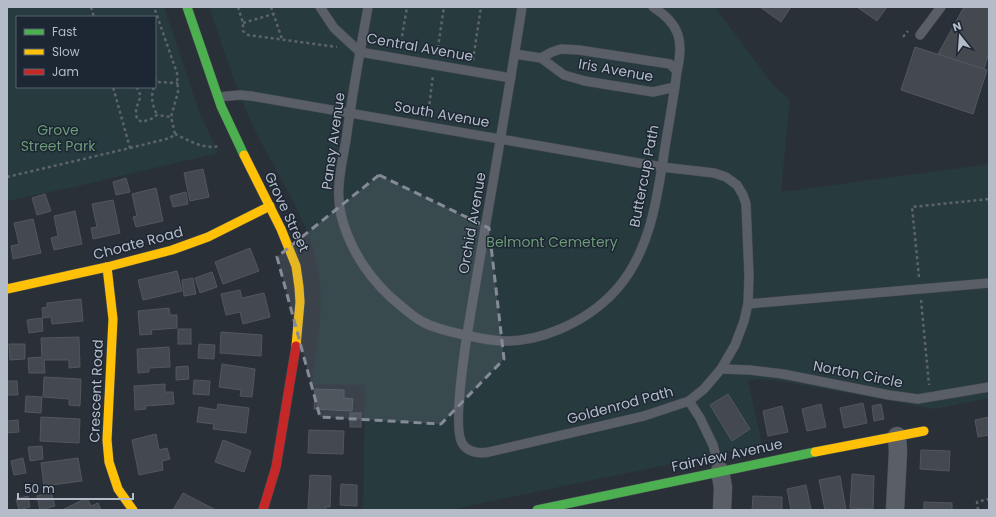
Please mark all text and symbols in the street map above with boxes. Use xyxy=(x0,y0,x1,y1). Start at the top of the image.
legend xyxy=(16,16,156,88)
north arrow xyxy=(940,16,980,56)
text: N xyxy=(951,18,963,35)
text: Fast xyxy=(52,23,77,40)
street label: Central Avenue xyxy=(365,28,475,66)
text: Slow xyxy=(52,43,80,60)
street label: Iris Avenue xyxy=(577,54,655,86)
text: Jam xyxy=(52,63,79,80)
street label: Pansy Avenue xyxy=(316,91,350,191)
street label: South Avenue xyxy=(393,96,492,132)
park label: Grove Street Park xyxy=(21,120,96,156)
street label: Buttercup Path xyxy=(624,123,664,229)
street label: Grove Street xyxy=(260,169,314,255)
street label: Orchid Avenue xyxy=(453,170,491,275)
street label: Choate Road xyxy=(91,221,185,265)
park label: Belmont Cemetery xyxy=(486,232,618,252)
street label: Crescent Road xyxy=(84,339,108,443)
street label: Norton Circle xyxy=(811,356,905,393)
street label: Goldenrod Path xyxy=(565,381,675,429)
street label: Fairview Avenue xyxy=(670,433,785,477)
scale bar xyxy=(18,475,133,501)
text: 50 m xyxy=(24,480,55,497)

